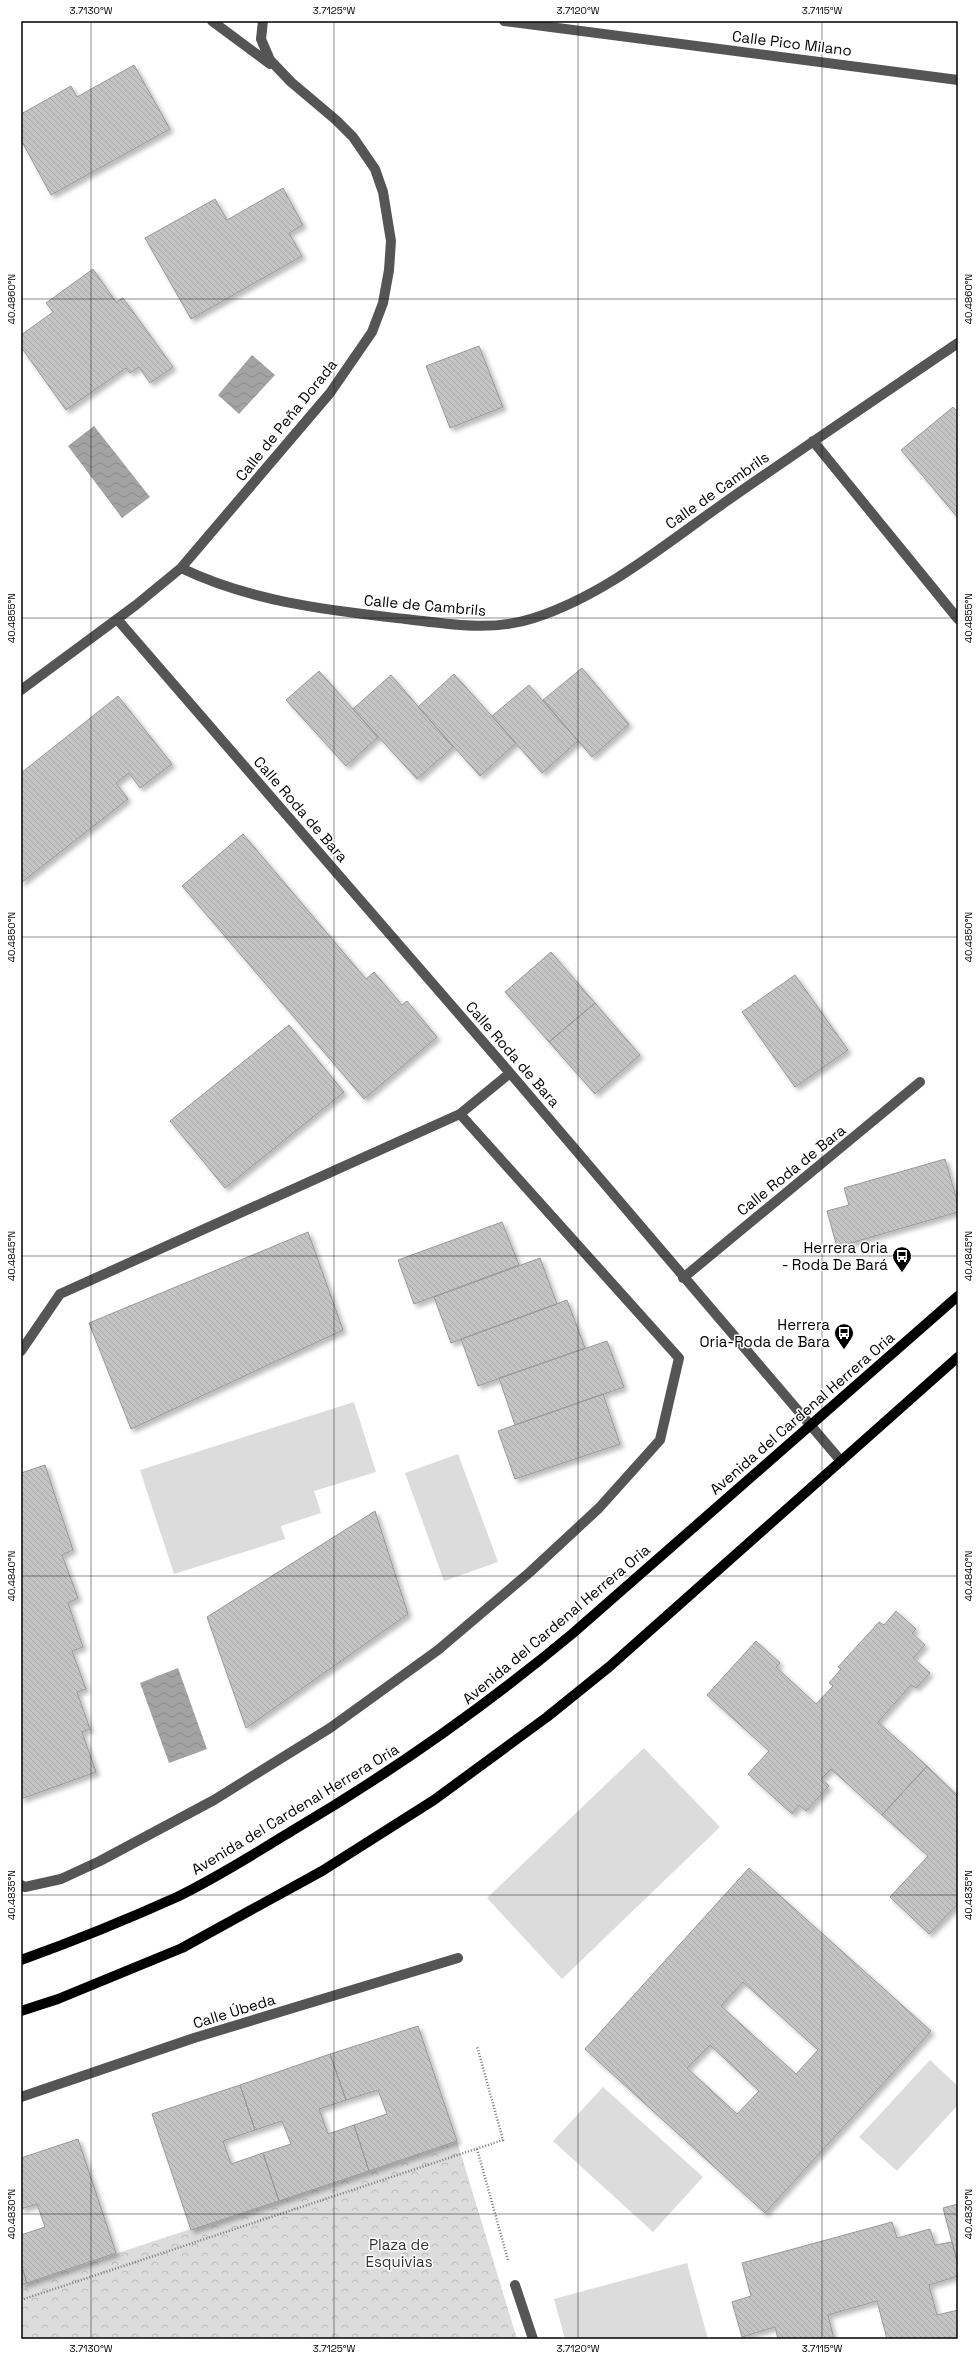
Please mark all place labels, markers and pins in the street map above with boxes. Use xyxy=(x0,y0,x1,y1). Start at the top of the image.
place label: Herrera Oria - Roda De Bará xyxy=(782,1238,888,1274)
bus stop icon: Herrera Oria - Roda De Bará xyxy=(891,1245,913,1273)
place label: Herrera Oria-Roda de Bara xyxy=(699,1315,830,1351)
bus stop icon: Herrera Oria-Roda de Bara xyxy=(833,1322,855,1350)

